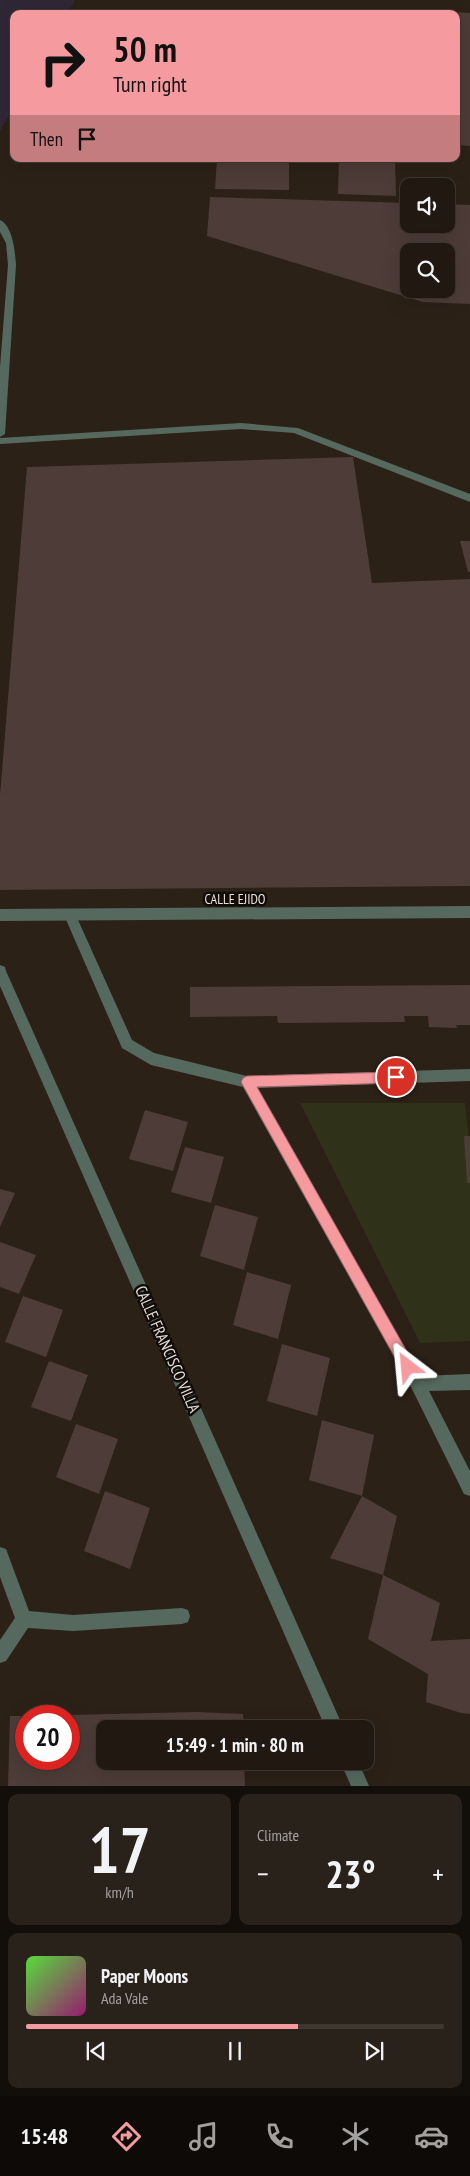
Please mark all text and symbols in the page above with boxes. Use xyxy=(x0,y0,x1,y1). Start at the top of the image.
text: 50 m xyxy=(113,26,177,72)
icon: right xyxy=(30,30,95,95)
text: Turn right xyxy=(113,70,187,98)
icon: arrive xyxy=(73,125,101,153)
text: Then xyxy=(30,127,63,151)
map controls xyxy=(400,178,455,298)
button: sound xyxy=(400,178,455,233)
button: search xyxy=(400,243,455,298)
street label: CALLE EJIDO xyxy=(205,890,266,908)
pin xyxy=(375,1056,417,1098)
icon: arrive xyxy=(382,1063,410,1091)
street label: CALLE FRANCISCO VILLA xyxy=(131,1282,205,1416)
position arrow xyxy=(381,1340,433,1392)
speed limit sign: 20 xyxy=(15,1705,80,1770)
text: 15:49 · 1 min · 80 m xyxy=(166,1733,304,1757)
text: 17 xyxy=(88,1807,151,1891)
text: Climate xyxy=(257,1825,299,1845)
text: 23° xyxy=(325,1849,376,1898)
text: − xyxy=(257,1855,269,1892)
text: + xyxy=(432,1855,444,1892)
text: km/h xyxy=(105,1882,134,1902)
text: Paper Moons xyxy=(101,1964,188,1988)
text: Ada Vale xyxy=(101,1988,148,2008)
icon: previous xyxy=(82,2037,110,2065)
icon: pause xyxy=(221,2037,249,2065)
icon: next xyxy=(360,2037,388,2065)
icon: directions xyxy=(109,2119,144,2154)
icon: music xyxy=(186,2119,221,2154)
icon: phone xyxy=(262,2119,297,2154)
icon: climate xyxy=(338,2119,373,2154)
icon: car xyxy=(414,2119,449,2154)
text: 15:48 xyxy=(21,2122,68,2150)

